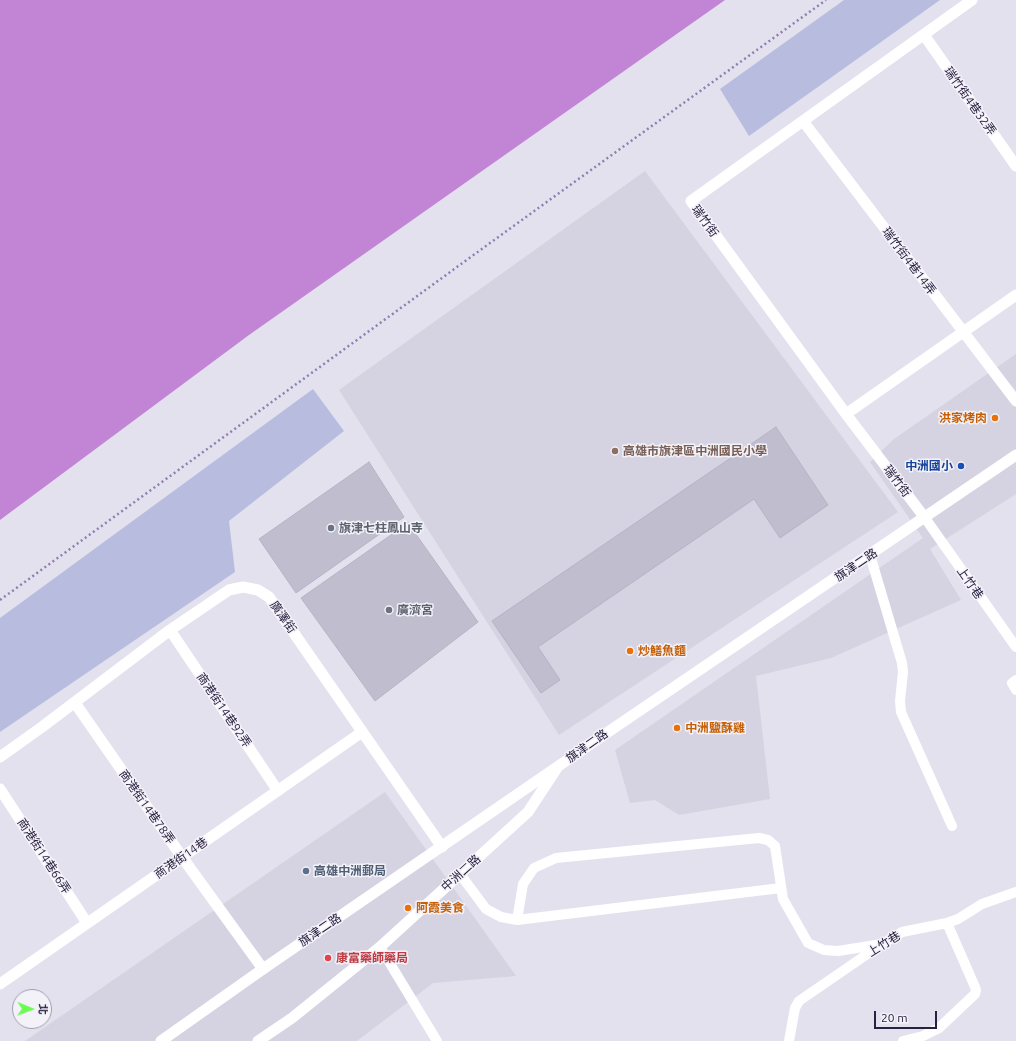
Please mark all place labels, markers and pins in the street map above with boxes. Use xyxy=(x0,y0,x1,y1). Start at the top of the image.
place label: 洪家烤肉 xyxy=(939,411,987,425)
marker: 洪家烤肉 xyxy=(990,413,1000,423)
place label: 高雄市旗津區中洲國民小學 xyxy=(623,444,767,458)
marker: 高雄市旗津區中洲國民小學 xyxy=(610,446,620,456)
place label: 中洲國小 xyxy=(905,459,953,473)
marker: 中洲國小 xyxy=(956,461,966,471)
place label: 旗津七柱鳳山寺 xyxy=(339,521,423,535)
marker: 旗津七柱鳳山寺 xyxy=(326,523,336,533)
place label: 廣濟宮 xyxy=(397,603,433,617)
marker: 廣濟宮 xyxy=(384,605,394,615)
place label: 炒鱔魚麵 xyxy=(638,644,686,658)
marker: 炒鱔魚麵 xyxy=(625,646,635,656)
place label: 中洲鹽酥雞 xyxy=(685,721,745,735)
marker: 中洲鹽酥雞 xyxy=(672,723,682,733)
place label: 高雄中洲郵局 xyxy=(314,864,386,878)
marker: 高雄中洲郵局 xyxy=(301,866,311,876)
place label: 阿霞美食 xyxy=(416,901,464,915)
marker: 阿霞美食 xyxy=(403,903,413,913)
place label: 康富藥師藥局 xyxy=(336,951,408,965)
marker: 康富藥師藥局 xyxy=(323,953,333,963)

